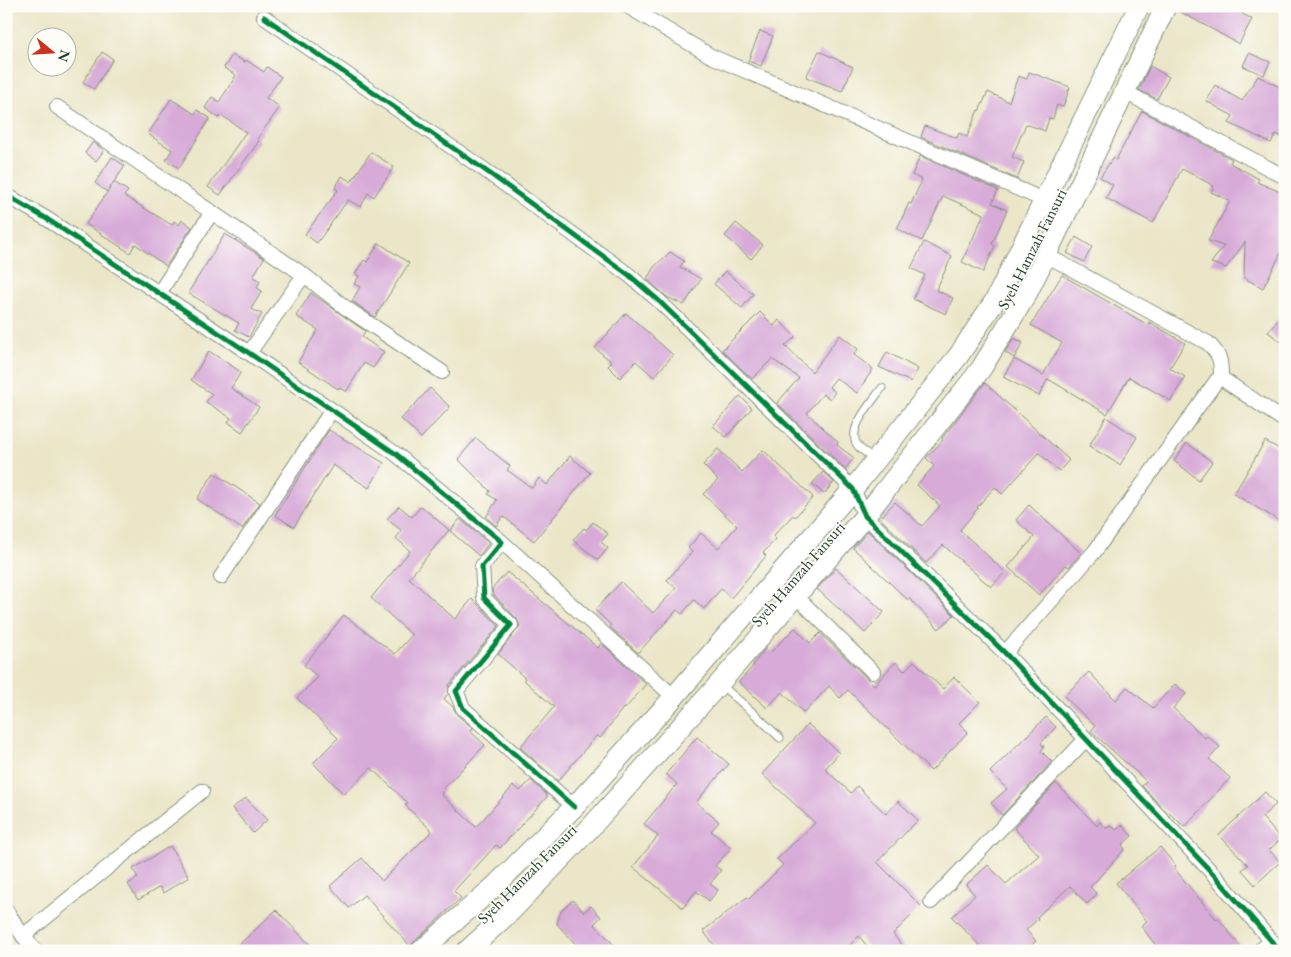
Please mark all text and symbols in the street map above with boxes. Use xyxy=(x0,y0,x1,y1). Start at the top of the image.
north arrow xyxy=(28,28,78,78)
text: N xyxy=(54,48,75,65)
street label: Syeh Hamzah Fansuri xyxy=(993,185,1072,313)
street label: Syeh Hamzah Fansuri xyxy=(747,517,850,631)
street label: Syeh Hamzah Fansuri xyxy=(473,820,581,928)

